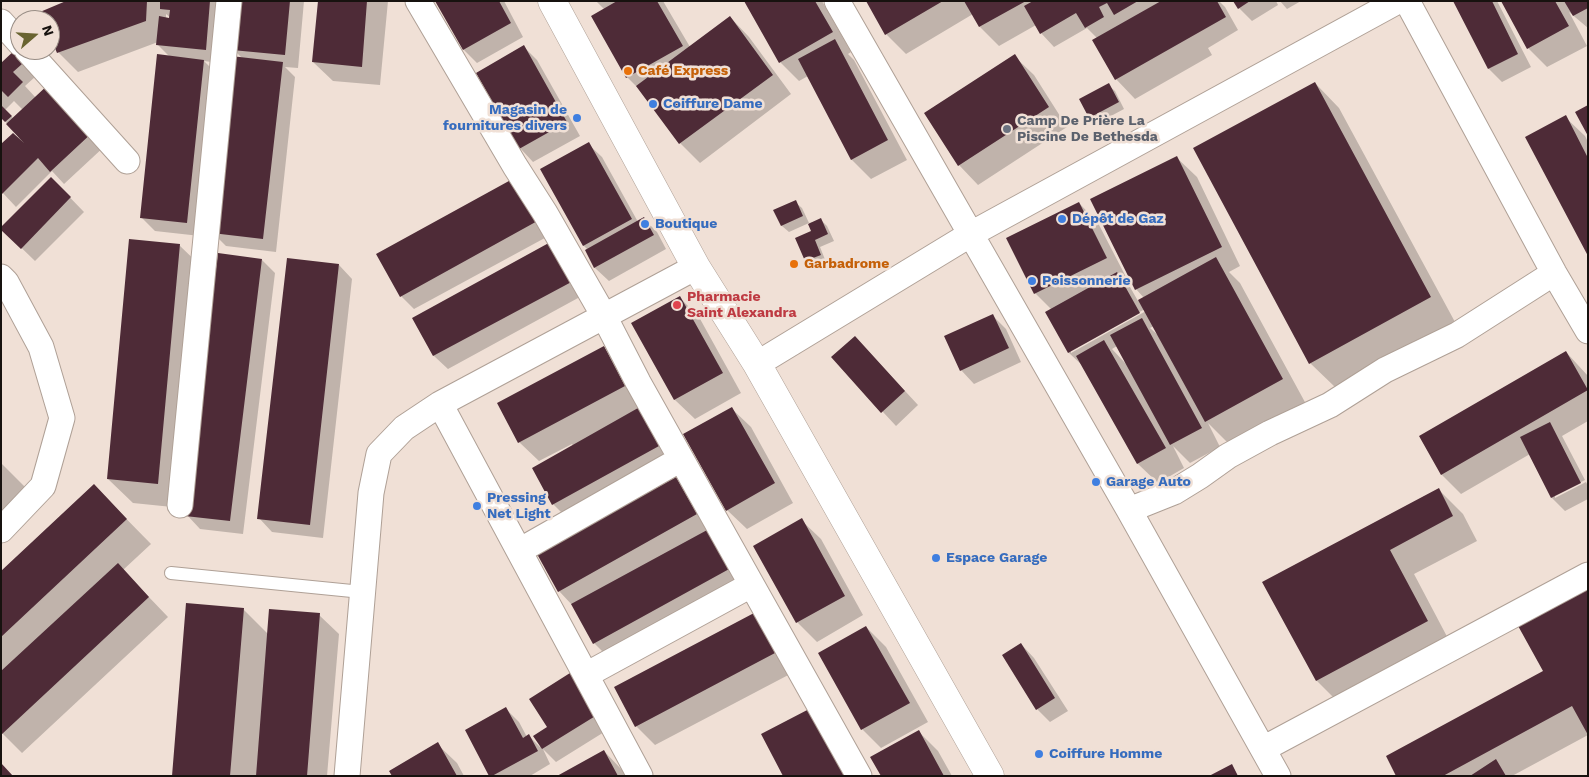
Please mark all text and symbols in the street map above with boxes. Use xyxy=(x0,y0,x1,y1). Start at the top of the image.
north arrow xyxy=(10,10,60,60)
text: N xyxy=(39,23,57,38)
place label: Café Express xyxy=(638,63,728,79)
marker: Café Express xyxy=(622,65,634,77)
place label: Coiffure Dame xyxy=(663,96,762,112)
marker: Coiffure Dame xyxy=(647,98,659,110)
place label: Magasin de fournitures divers xyxy=(443,102,567,134)
marker: Magasin de fournitures divers xyxy=(571,112,583,124)
place label: Camp De Prière La Piscine De Bethesda xyxy=(1017,113,1158,146)
marker: Camp De Prière La Piscine De Bethesda xyxy=(1001,123,1013,135)
place label: Dépôt de Gaz xyxy=(1072,211,1164,227)
marker: Dépôt de Gaz xyxy=(1056,213,1068,225)
place label: Boutique xyxy=(655,216,717,232)
marker: Boutique xyxy=(639,218,651,230)
place label: Garbadrome xyxy=(804,256,889,272)
marker: Garbadrome xyxy=(788,258,800,270)
place label: Poissonnerie xyxy=(1042,273,1131,289)
marker: Poissonnerie xyxy=(1026,275,1038,287)
place label: Pharmacie Saint Alexandra xyxy=(687,289,797,322)
marker: Pharmacie Saint Alexandra xyxy=(671,299,683,311)
place label: Garage Auto xyxy=(1106,474,1191,490)
marker: Garage Auto xyxy=(1090,476,1102,488)
place label: Pressing Net Light xyxy=(487,490,551,522)
marker: Pressing Net Light xyxy=(471,500,483,512)
place label: Espace Garage xyxy=(946,550,1047,566)
marker: Espace Garage xyxy=(930,552,942,564)
place label: Coiffure Homme xyxy=(1049,746,1162,762)
marker: Coiffure Homme xyxy=(1033,748,1045,760)

